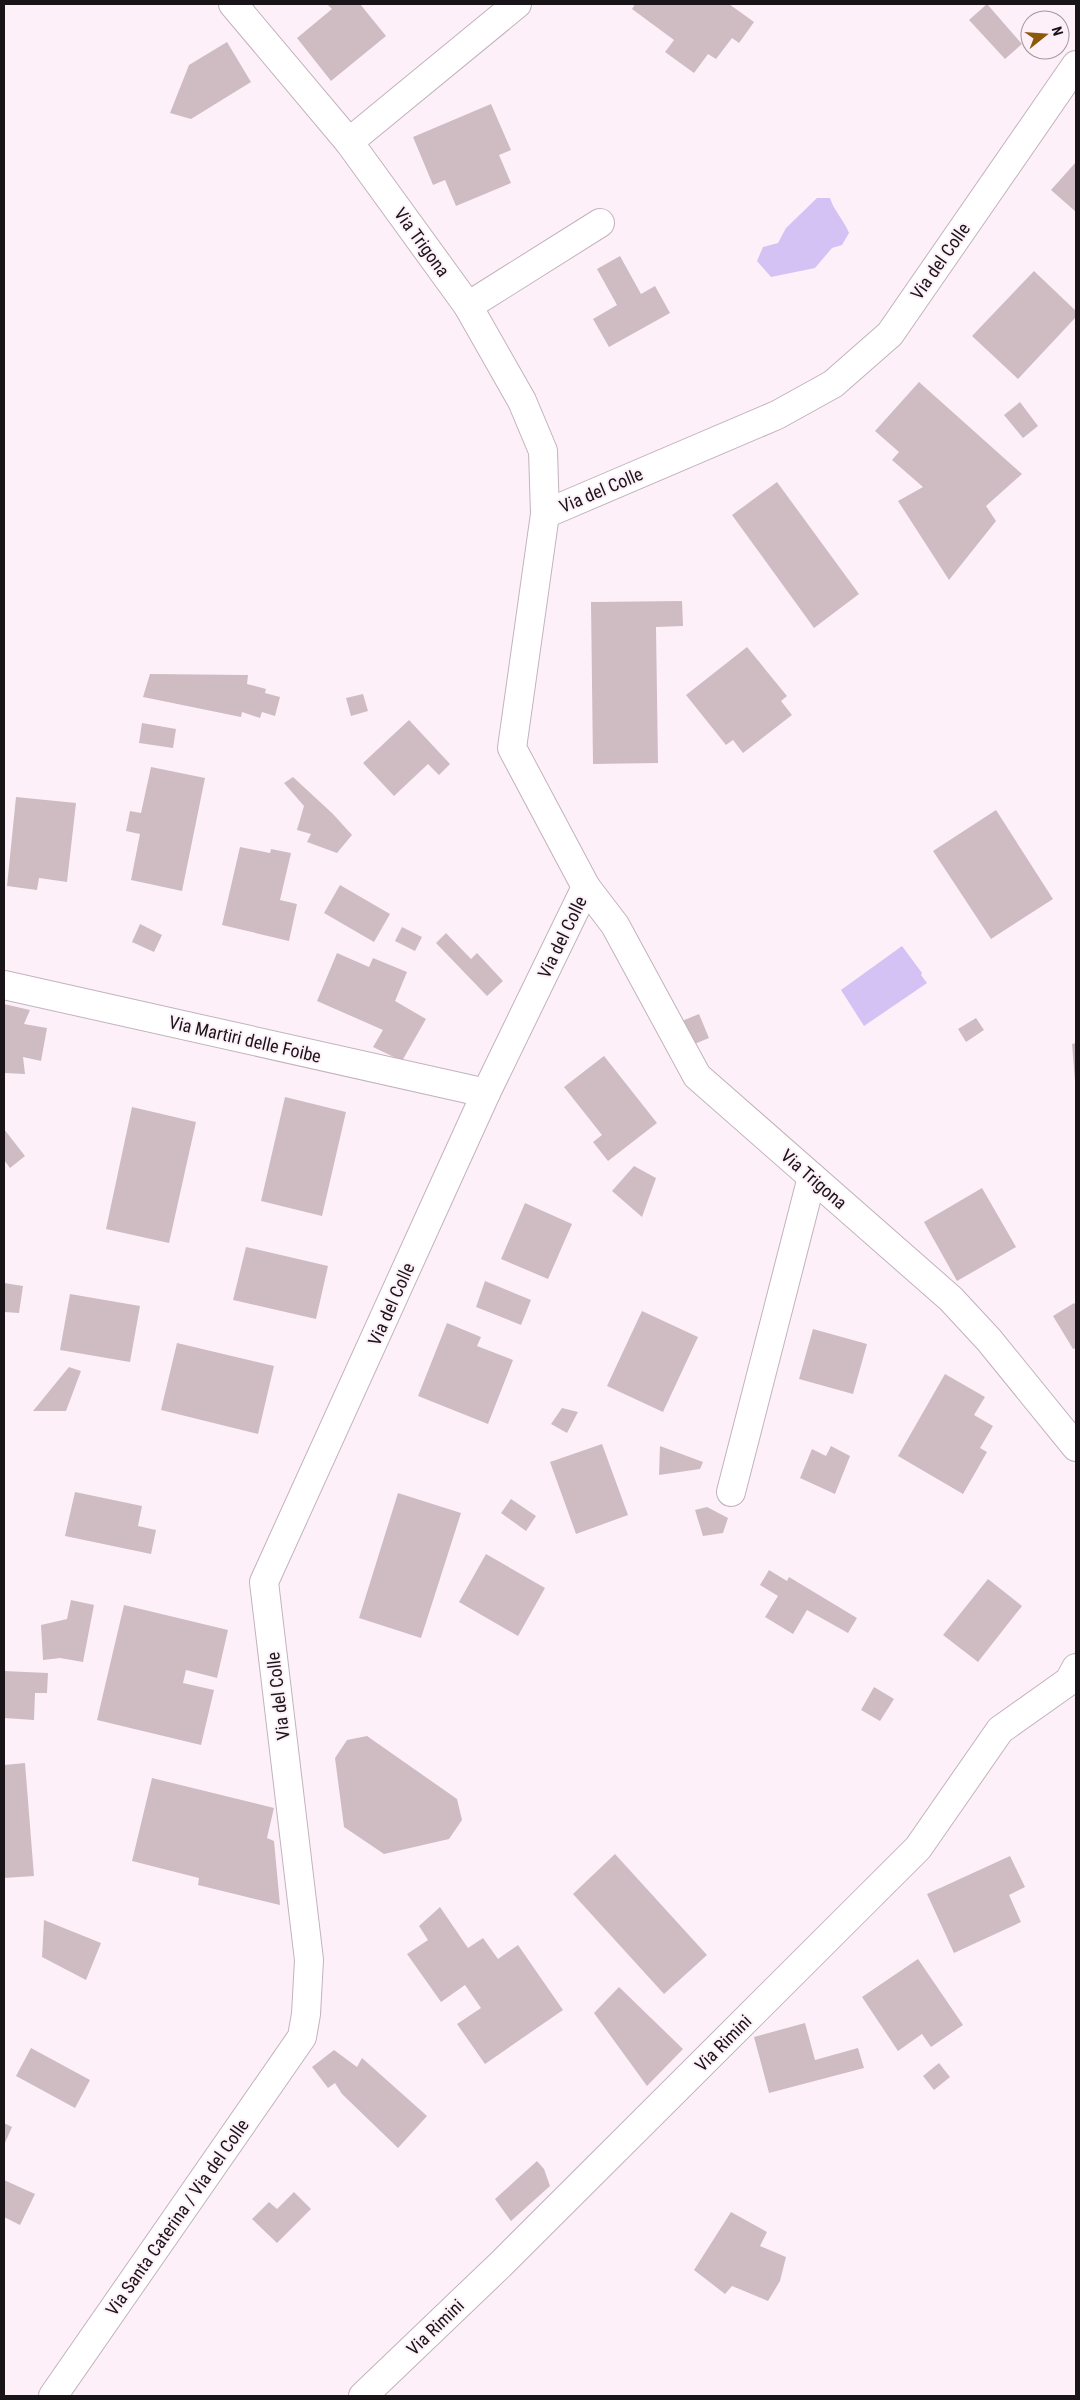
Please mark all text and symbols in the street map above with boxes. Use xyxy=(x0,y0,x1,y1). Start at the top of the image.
north arrow xyxy=(1020,10,1070,60)
text: N xyxy=(1049,25,1066,38)
street label: Via Trigona xyxy=(390,203,454,281)
street label: Via del Colle xyxy=(906,219,974,303)
street label: Via del Colle xyxy=(556,463,646,517)
street label: Via del Colle xyxy=(533,893,591,981)
street label: Via Martiri delle Foibe xyxy=(167,1011,323,1067)
street label: Via Trigona xyxy=(777,1145,851,1213)
street label: Via del Colle xyxy=(363,1259,419,1349)
street label: Via del Colle xyxy=(262,1651,294,1741)
street label: Via Rimini xyxy=(690,2010,756,2076)
street label: Via Santa Caterina / Via del Colle xyxy=(101,2115,253,2319)
street label: Via Rimini xyxy=(402,2295,468,2359)

